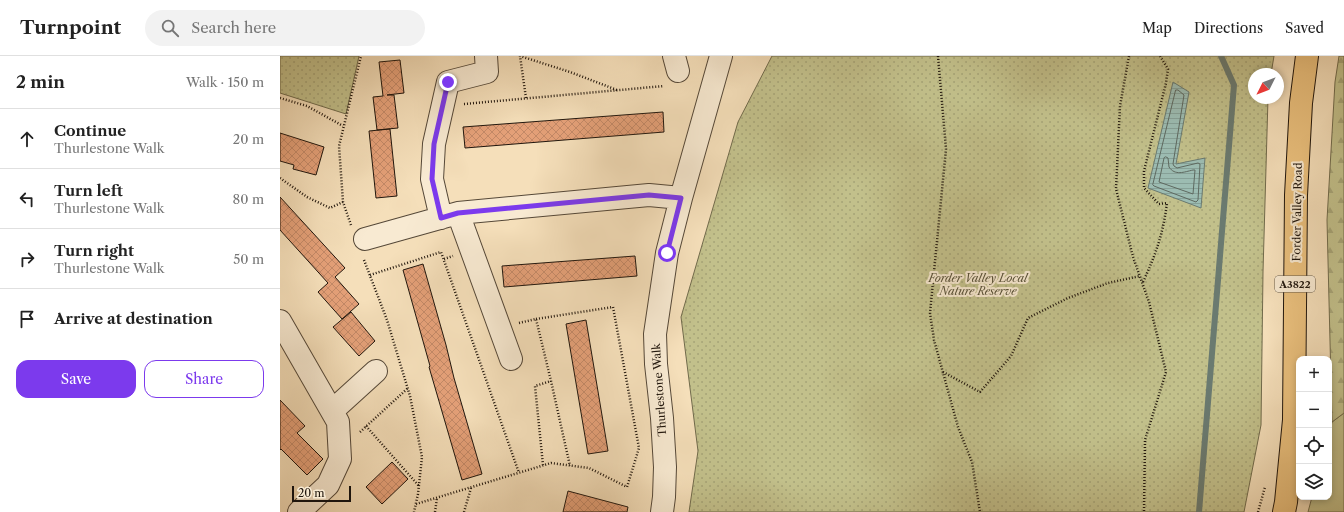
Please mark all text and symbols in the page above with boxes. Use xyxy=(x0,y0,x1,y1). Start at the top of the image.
search box xyxy=(145,10,425,46)
text: Turnpoint xyxy=(20,16,121,39)
icon: search xyxy=(159,17,181,39)
text: Search here xyxy=(191,18,276,37)
text: Map xyxy=(1142,19,1172,37)
text: Directions xyxy=(1194,19,1263,37)
text: Saved xyxy=(1285,19,1324,37)
north arrow xyxy=(1248,68,1284,104)
text: 2 min xyxy=(16,72,65,92)
route end xyxy=(439,73,457,91)
text: Walk · 150 m xyxy=(186,74,264,90)
text: Continue xyxy=(54,121,126,140)
icon: ahead xyxy=(16,128,38,150)
text: 20 m xyxy=(233,131,264,147)
text: Thurlestone Walk xyxy=(54,140,164,156)
street label: Forder Valley Road xyxy=(1289,162,1305,262)
text: Turn left xyxy=(54,181,123,200)
icon: left xyxy=(16,188,38,210)
text: 80 m xyxy=(232,191,264,207)
text: Thurlestone Walk xyxy=(54,200,164,216)
text: Turn right xyxy=(54,241,134,260)
route start xyxy=(658,244,676,262)
icon: right xyxy=(16,248,38,270)
text: 50 m xyxy=(233,251,264,267)
text: Thurlestone Walk xyxy=(54,260,164,276)
park label: Forder Valley Local Nature Reserve xyxy=(927,271,1029,298)
road number: A3822 xyxy=(1275,276,1315,292)
icon: arrive xyxy=(16,308,38,330)
text: Arrive at destination xyxy=(54,309,213,328)
street label: Thurlestone Walk xyxy=(649,342,669,437)
map controls xyxy=(1296,356,1332,500)
button: + xyxy=(1296,356,1332,392)
button: Save xyxy=(16,360,136,398)
button: Share xyxy=(144,360,264,398)
button: − xyxy=(1296,392,1332,428)
button: locate xyxy=(1296,428,1332,464)
button: layers xyxy=(1296,464,1332,500)
scale bar xyxy=(292,484,351,503)
text: 20 m xyxy=(298,486,324,500)

